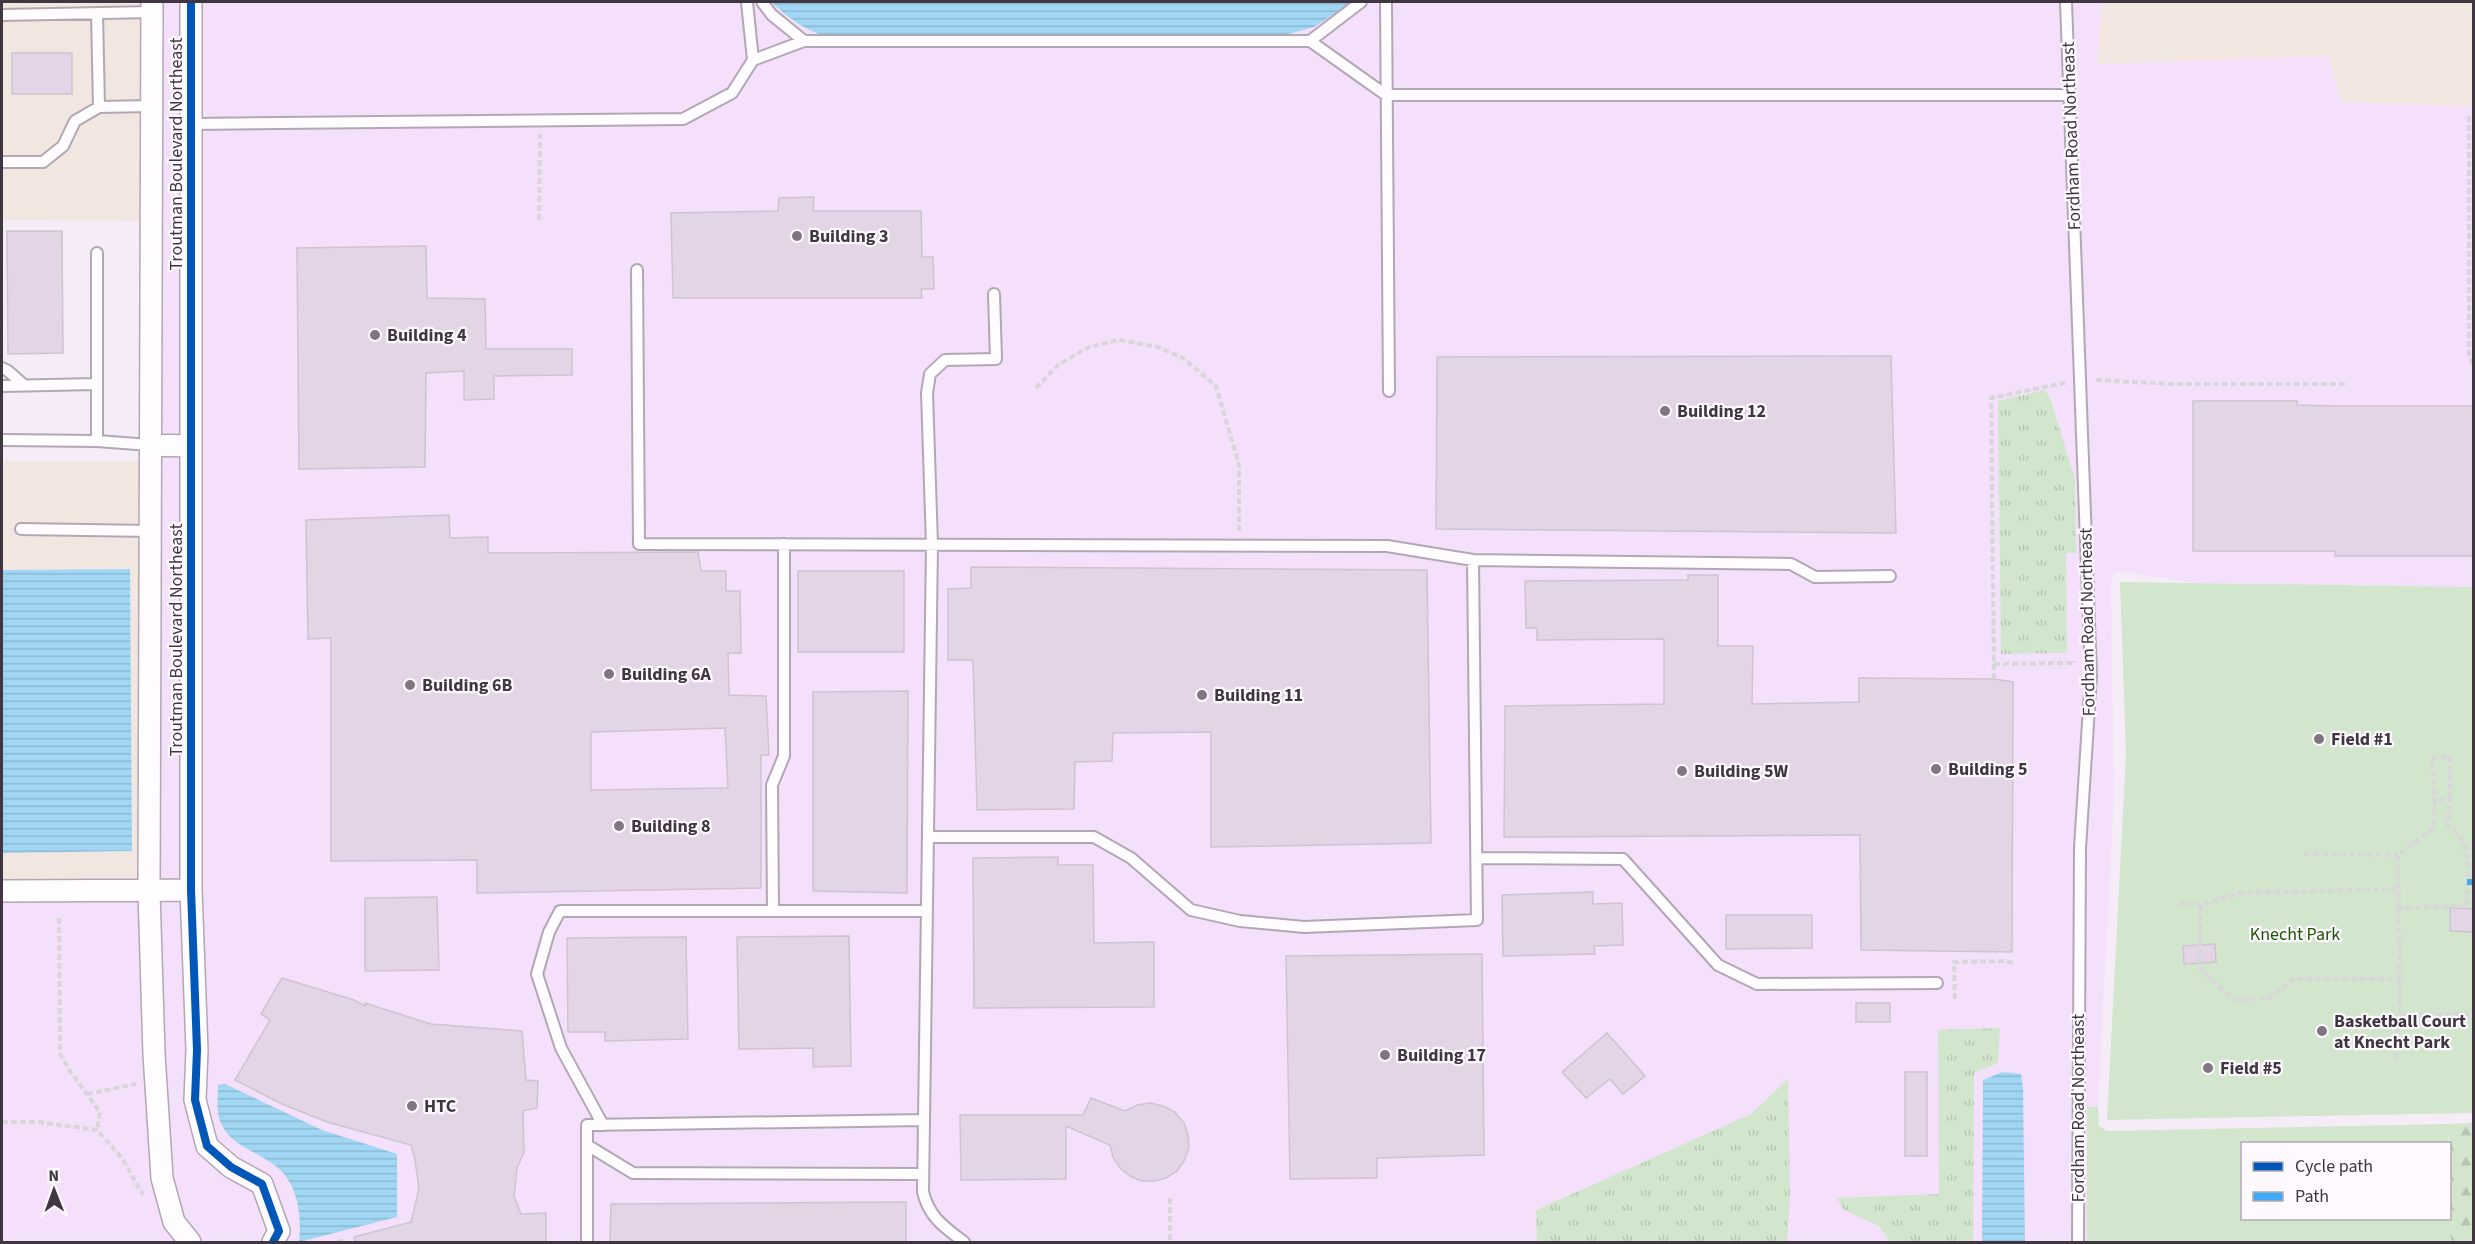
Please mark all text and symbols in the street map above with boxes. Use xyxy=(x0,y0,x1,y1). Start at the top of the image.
street label: Troutman Boulevard Northeast xyxy=(164,37,189,271)
street label: Fordham Road Northeast xyxy=(2056,41,2087,231)
place label: Building 3 xyxy=(809,224,889,249)
marker: Building 3 xyxy=(790,229,804,243)
place label: Building 4 xyxy=(387,323,467,348)
marker: Building 4 xyxy=(368,328,382,342)
place label: Building 12 xyxy=(1677,399,1766,424)
marker: Building 12 xyxy=(1658,404,1672,418)
street label: Troutman Boulevard Northeast xyxy=(164,523,189,757)
street label: Fordham Road Northeast xyxy=(2073,527,2102,717)
place label: Building 6A xyxy=(621,662,712,687)
marker: Building 6A xyxy=(602,667,616,681)
place label: Building 6B xyxy=(422,673,513,698)
marker: Building 6B xyxy=(403,678,417,692)
place label: Building 11 xyxy=(1214,683,1303,708)
marker: Building 11 xyxy=(1195,688,1209,702)
place label: Field #1 xyxy=(2331,727,2393,752)
marker: Field #1 xyxy=(2312,732,2326,746)
place label: Building 5 xyxy=(1948,757,2028,782)
place label: Building 5W xyxy=(1694,759,1789,784)
marker: Building 5 xyxy=(1929,762,1943,776)
marker: Building 5W xyxy=(1675,764,1689,778)
place label: Building 8 xyxy=(631,814,711,839)
marker: Building 8 xyxy=(612,819,626,833)
park label: Knecht Park xyxy=(2250,922,2340,947)
place label: Basketball Court at Knecht Park xyxy=(2334,1009,2466,1055)
street label: Fordham Road Northeast xyxy=(2066,1014,2091,1202)
marker: Basketball Court at Knecht Park xyxy=(2315,1024,2329,1038)
place label: Building 17 xyxy=(1397,1043,1486,1068)
marker: Building 17 xyxy=(1378,1048,1392,1062)
place label: Field #5 xyxy=(2220,1056,2282,1081)
marker: Field #5 xyxy=(2201,1061,2215,1075)
place label: HTC xyxy=(424,1094,457,1119)
marker: HTC xyxy=(405,1099,419,1113)
legend xyxy=(2241,1142,2451,1220)
text: Cycle path xyxy=(2295,1154,2373,1179)
north arrow xyxy=(24,1160,84,1220)
text: N xyxy=(48,1165,59,1187)
text: Path xyxy=(2295,1184,2329,1209)

